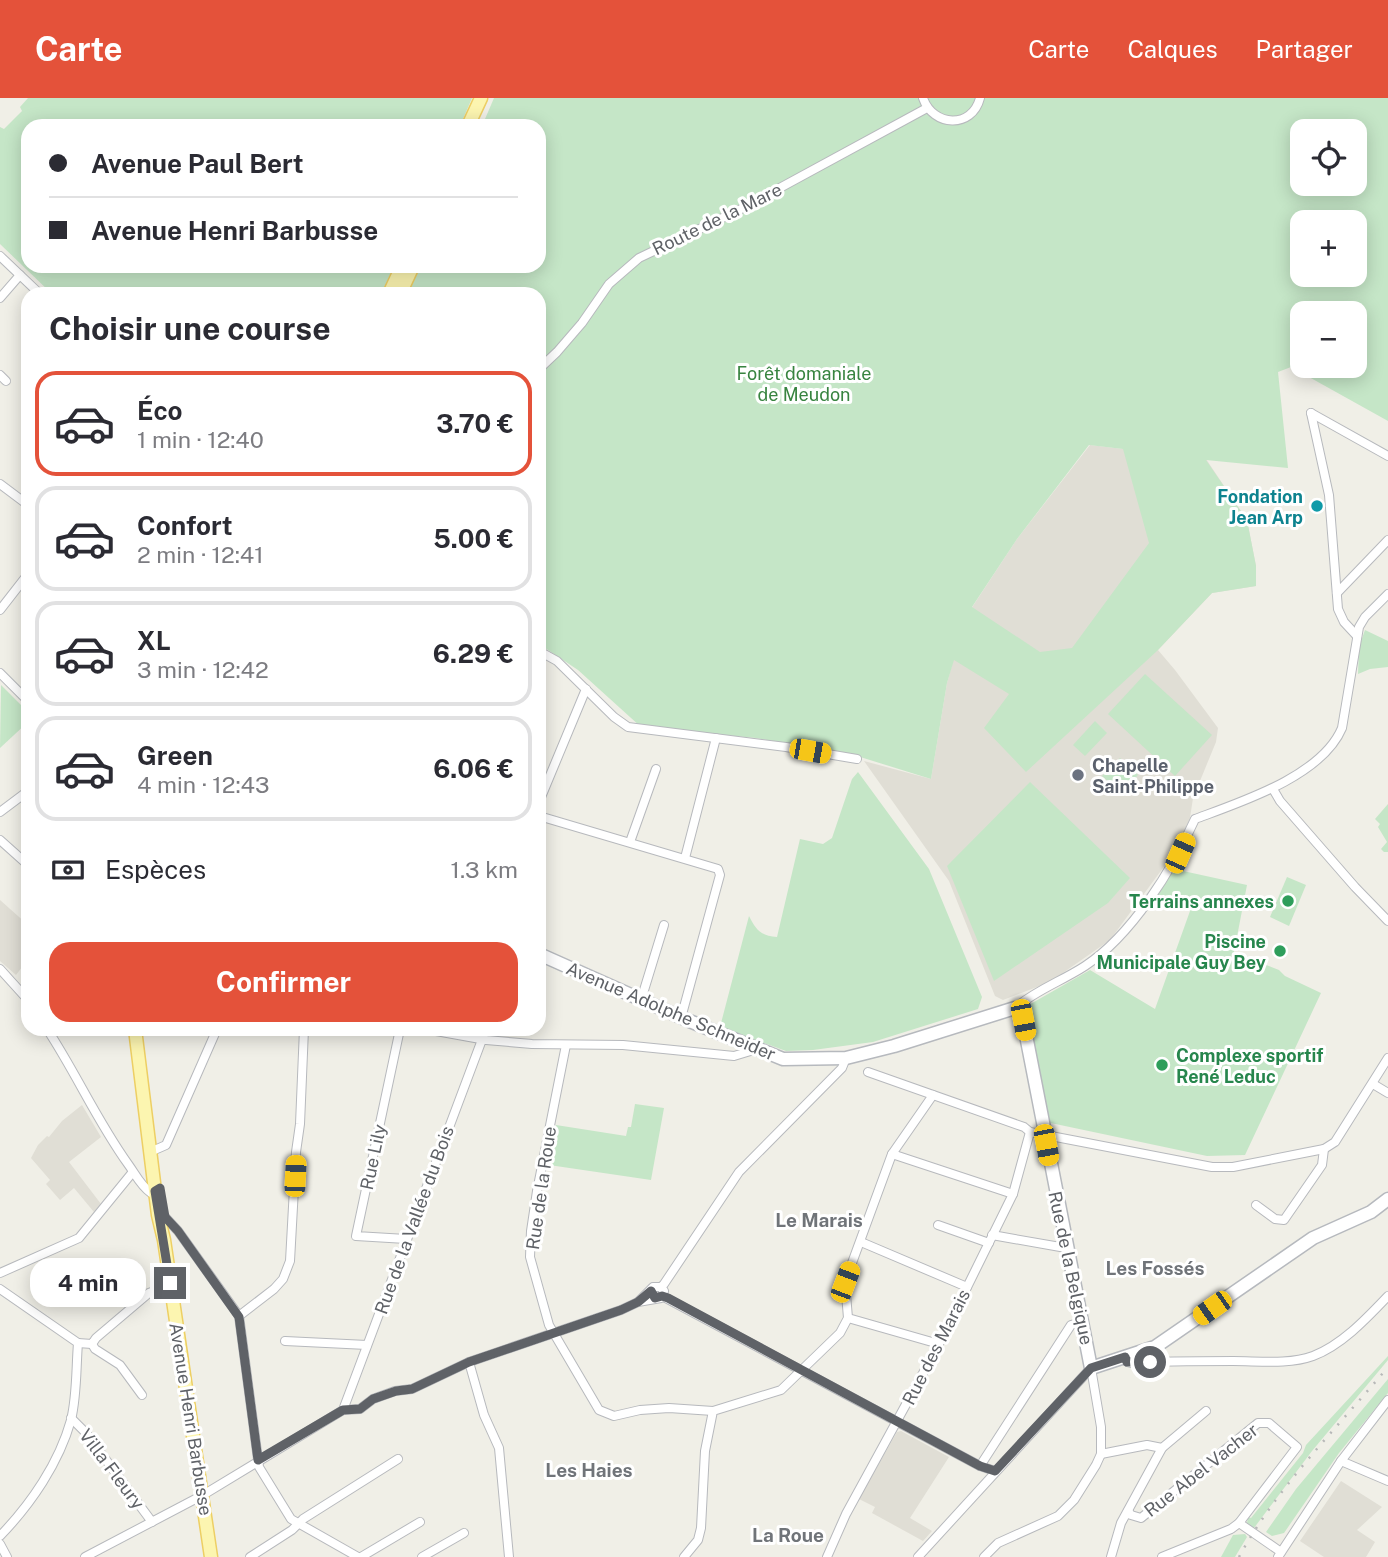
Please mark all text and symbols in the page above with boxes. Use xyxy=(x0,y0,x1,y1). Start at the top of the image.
text: Carte xyxy=(35,30,123,68)
text: Carte xyxy=(1028,35,1089,63)
text: Calques xyxy=(1127,35,1218,63)
text: Partager xyxy=(1256,35,1353,63)
map controls xyxy=(1290,119,1367,378)
button: locate xyxy=(1290,119,1367,196)
text: Avenue Paul Bert xyxy=(91,148,304,179)
street label: Route de la Mare xyxy=(649,179,785,259)
button: + xyxy=(1290,210,1367,287)
text: Avenue Henri Barbusse xyxy=(91,215,378,246)
button: − xyxy=(1290,301,1367,378)
text: Choisir une course xyxy=(49,310,331,347)
park label: Forêt domaniale de Meudon xyxy=(737,363,871,405)
icon: car xyxy=(53,392,116,455)
text: Éco xyxy=(137,395,183,426)
text: 3.70 € xyxy=(436,408,514,439)
text: 1 min · 12:40 xyxy=(137,426,264,453)
place label: Fondation Jean Arp xyxy=(1217,486,1303,528)
marker: Fondation Jean Arp xyxy=(1309,498,1325,514)
icon: car xyxy=(53,507,116,570)
text: Confort xyxy=(137,510,233,541)
text: 5.00 € xyxy=(433,523,514,554)
text: 2 min · 12:41 xyxy=(137,541,264,568)
icon: car xyxy=(53,622,116,685)
text: XL xyxy=(137,625,171,656)
text: 6.29 € xyxy=(433,638,514,669)
text: 3 min · 12:42 xyxy=(137,656,269,683)
icon: car xyxy=(53,737,116,800)
car xyxy=(788,737,833,765)
text: Green xyxy=(137,740,213,771)
text: 6.06 € xyxy=(433,753,514,784)
place label: Chapelle Saint-Philippe xyxy=(1092,755,1214,797)
marker: Chapelle Saint-Philippe xyxy=(1070,767,1086,783)
text: 4 min · 12:43 xyxy=(137,771,269,798)
car xyxy=(1162,830,1199,876)
icon: cash xyxy=(49,851,87,889)
text: Espèces xyxy=(105,854,206,885)
text: 1.3 km xyxy=(451,856,518,883)
place label: Terrains annexes xyxy=(1129,891,1274,912)
marker: Terrains annexes xyxy=(1280,893,1296,909)
place label: Piscine Municipale Guy Bey xyxy=(1097,931,1266,973)
button: Confirmer xyxy=(49,942,518,1022)
marker: Piscine Municipale Guy Bey xyxy=(1272,943,1288,959)
street label: Avenue Adolphe Schneider xyxy=(563,957,779,1065)
car xyxy=(1009,997,1038,1043)
place label: Complexe sportif René Leduc xyxy=(1176,1045,1323,1087)
marker: Complexe sportif René Leduc xyxy=(1154,1057,1170,1073)
street label: Rue Lily xyxy=(356,1122,390,1192)
car xyxy=(1032,1122,1061,1168)
street label: Rue de la Vallée du Bois xyxy=(370,1123,458,1317)
street label: Rue de la Roue xyxy=(522,1125,560,1251)
car xyxy=(284,1154,307,1198)
street label: Rue de la Belgique xyxy=(1044,1189,1098,1347)
district label: Le Marais xyxy=(775,1209,863,1231)
district label: Les Fossés xyxy=(1106,1257,1204,1279)
callout: 4 min xyxy=(30,1258,146,1308)
car xyxy=(828,1259,863,1305)
route end xyxy=(154,1267,186,1299)
text: 4 min xyxy=(58,1269,118,1296)
street label: Rue des Marais xyxy=(898,1286,974,1408)
car xyxy=(1189,1287,1236,1329)
street label: Avenue Henri Barbusse xyxy=(165,1321,217,1517)
route start xyxy=(1134,1346,1166,1378)
street label: Rue Abel Vacher xyxy=(1140,1419,1262,1521)
street label: Villa Fleury xyxy=(75,1425,149,1514)
district label: Les Haies xyxy=(545,1459,633,1481)
district label: La Roue xyxy=(752,1524,824,1546)

